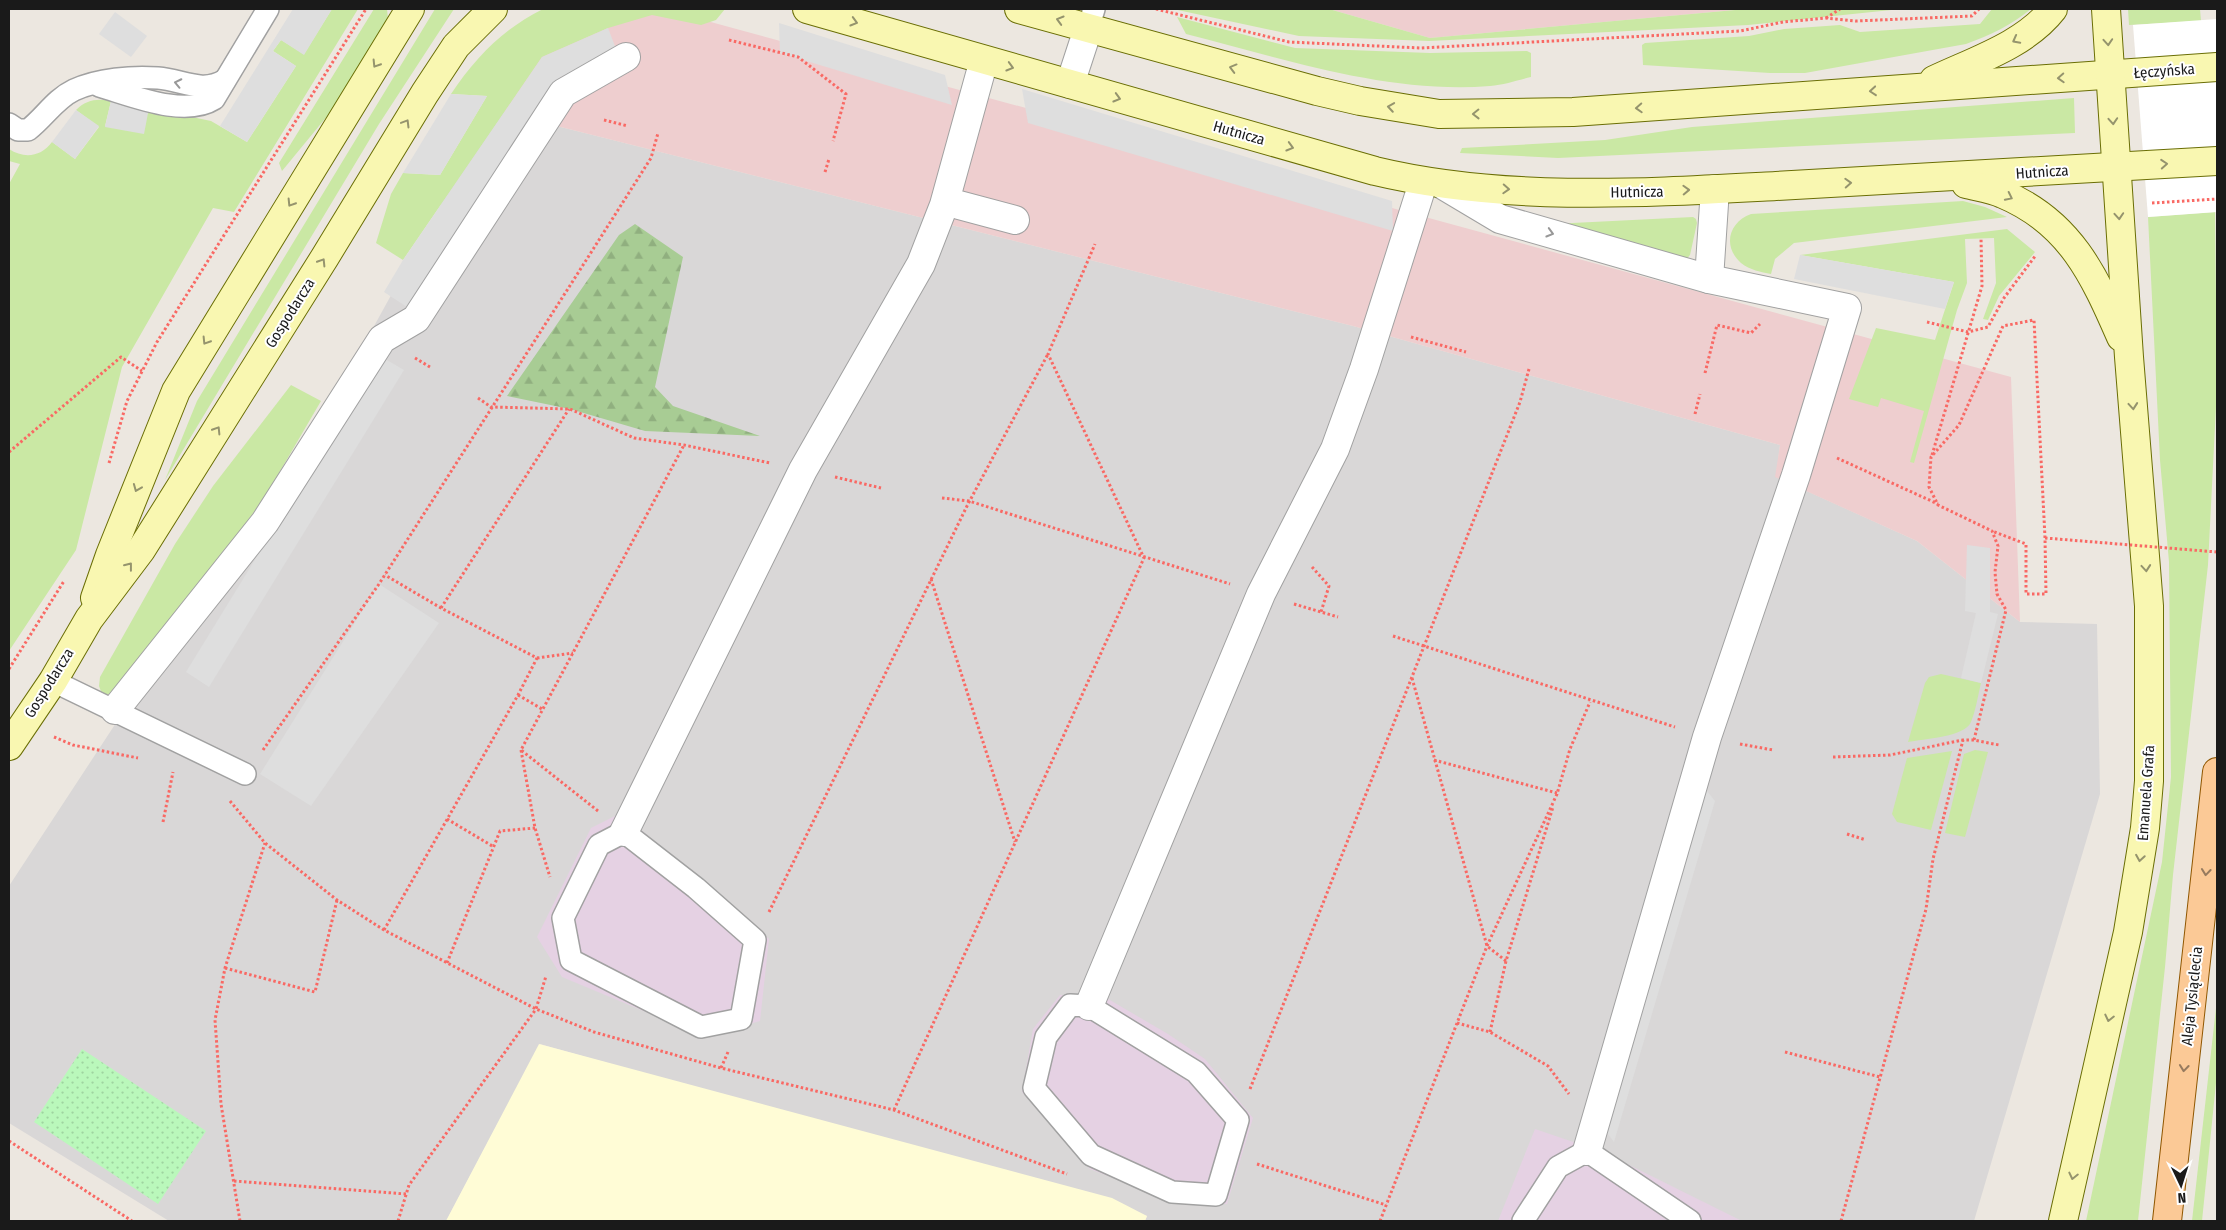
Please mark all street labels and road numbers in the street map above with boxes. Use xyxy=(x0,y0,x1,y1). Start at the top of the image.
street label: Łęczyńska xyxy=(2133,60,2195,82)
street label: Hutnicza xyxy=(1211,117,1267,149)
street label: Hutnicza xyxy=(2015,161,2069,183)
street label: Hutnicza xyxy=(1610,183,1664,201)
street label: Gospodarcza xyxy=(262,275,318,351)
street label: Gospodarcza xyxy=(21,645,77,721)
street label: Emanuela Grafa xyxy=(2134,744,2158,842)
street label: Aleja Tysiąclecia xyxy=(2178,946,2206,1046)

